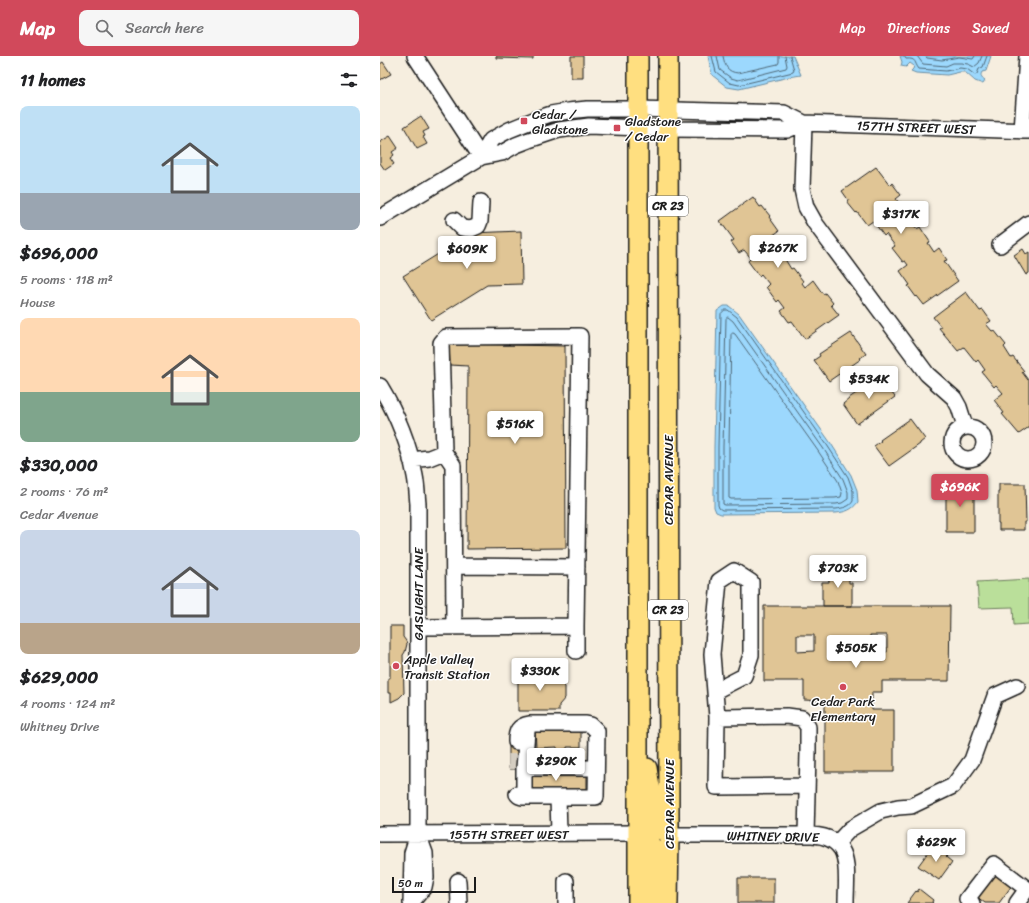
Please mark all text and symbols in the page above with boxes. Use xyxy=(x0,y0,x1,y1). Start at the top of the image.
search box xyxy=(79,10,359,46)
text: Map xyxy=(20,12,55,45)
text: Search here xyxy=(125,15,204,41)
text: Map xyxy=(839,16,865,41)
text: Directions xyxy=(887,16,950,41)
text: Saved xyxy=(972,16,1009,41)
icon: search xyxy=(93,17,115,39)
text: 11 homes xyxy=(20,65,85,95)
icon: filters xyxy=(338,69,360,91)
place label: Cedar / Gladstone xyxy=(532,103,588,141)
place label: Gladstone / Cedar xyxy=(625,110,681,148)
street label: 157TH STREET WEST xyxy=(856,114,977,141)
marker: Cedar / Gladstone xyxy=(519,116,529,126)
marker: Gladstone / Cedar xyxy=(612,123,622,133)
icon: home xyxy=(154,132,226,204)
road number: CR 23 xyxy=(648,196,688,216)
pin: $317K xyxy=(873,201,929,235)
text: $317K xyxy=(883,202,919,225)
pin: $267K xyxy=(750,235,806,269)
pin: $609K xyxy=(439,236,495,270)
text: $267K xyxy=(759,236,797,259)
text: $609K xyxy=(447,237,487,260)
text: $696,000 xyxy=(20,238,98,268)
text: 5 rooms · 118 m² xyxy=(20,268,113,291)
text: House xyxy=(20,291,55,314)
icon: home xyxy=(154,344,226,416)
pin: $534K xyxy=(841,366,897,400)
text: $534K xyxy=(849,367,889,390)
pin: $516K xyxy=(487,411,543,445)
text: $516K xyxy=(496,412,534,435)
street label: CEDAR AVENUE xyxy=(657,434,680,525)
text: $330,000 xyxy=(20,450,98,480)
pin: $696K xyxy=(932,474,988,508)
text: $696K xyxy=(940,475,980,498)
text: 2 rooms · 76 m² xyxy=(20,480,108,503)
text: Cedar Avenue xyxy=(20,503,98,526)
street label: GASLIGHT LANE xyxy=(407,547,430,640)
pin: $703K xyxy=(810,555,866,589)
icon: home xyxy=(154,556,226,628)
text: $703K xyxy=(818,556,858,579)
road number: CR 23 xyxy=(648,600,688,620)
pin: $505K xyxy=(828,635,884,669)
text: $505K xyxy=(836,636,876,659)
place label: Apple Valley Transit Station xyxy=(403,648,490,686)
pin: $330K xyxy=(512,658,568,692)
text: $330K xyxy=(520,659,560,682)
marker: Apple Valley Transit Station xyxy=(391,661,401,671)
text: $629,000 xyxy=(20,662,98,692)
marker: Cedar Park Elementary xyxy=(838,682,848,692)
place label: Cedar Park Elementary xyxy=(810,690,876,728)
text: 4 rooms · 124 m² xyxy=(20,692,115,715)
text: Whitney Drive xyxy=(20,715,99,738)
pin: $290K xyxy=(528,748,584,782)
text: $290K xyxy=(536,749,576,772)
street label: CEDAR AVENUE xyxy=(658,758,681,849)
street label: 155TH STREET WEST xyxy=(449,823,570,846)
street label: WHITNEY DRIVE xyxy=(727,824,820,849)
pin: $629K xyxy=(908,829,964,863)
text: $629K xyxy=(916,830,956,853)
text: 50 m xyxy=(398,874,423,893)
scale bar xyxy=(392,875,476,894)

